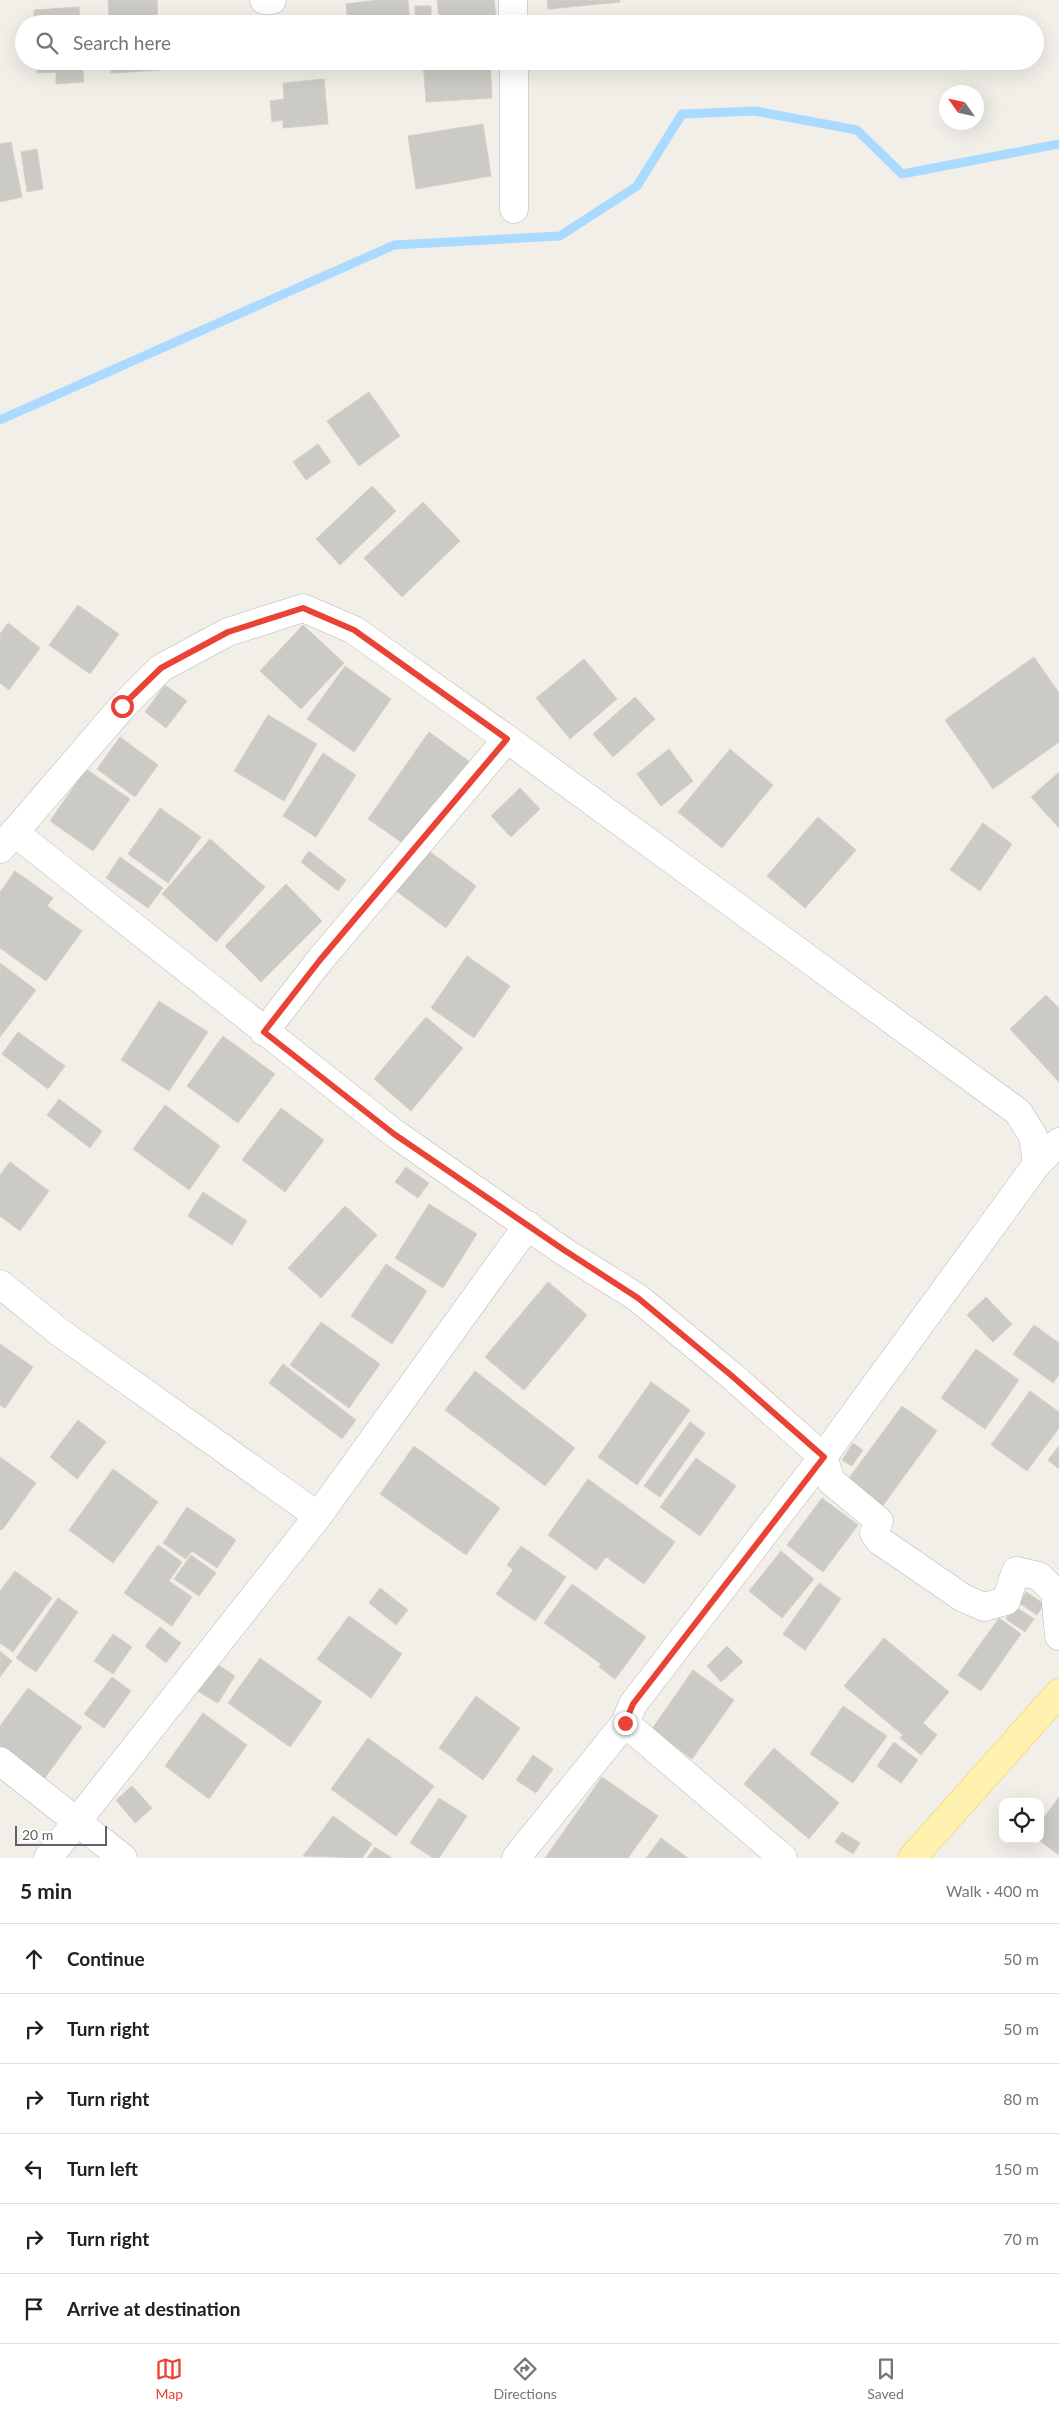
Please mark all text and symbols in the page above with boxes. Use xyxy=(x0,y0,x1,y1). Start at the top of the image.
search box xyxy=(15,15,1044,70)
icon: search xyxy=(33,29,61,57)
text: Search here xyxy=(73,31,171,54)
north arrow xyxy=(939,85,984,130)
route start xyxy=(111,695,134,718)
route end xyxy=(614,1712,637,1735)
map controls xyxy=(999,1798,1044,1843)
button: locate xyxy=(999,1798,1044,1843)
scale bar xyxy=(15,1823,108,1846)
text: 20 m xyxy=(22,1826,53,1843)
text: 5 min xyxy=(20,1878,72,1903)
text: Walk · 400 m xyxy=(946,1881,1039,1900)
icon: ahead xyxy=(20,1945,48,1973)
text: Continue xyxy=(67,1947,145,1970)
text: 50 m xyxy=(1003,1949,1039,1968)
icon: right xyxy=(20,2015,48,2043)
text: Turn right xyxy=(67,2017,149,2040)
text: 50 m xyxy=(1003,2019,1039,2038)
icon: right xyxy=(20,2085,48,2113)
text: Turn right xyxy=(67,2087,149,2110)
text: 80 m xyxy=(1003,2089,1039,2108)
icon: left xyxy=(20,2155,48,2183)
text: Turn left xyxy=(67,2157,138,2180)
text: 150 m xyxy=(994,2159,1039,2178)
icon: right xyxy=(20,2225,48,2253)
text: Turn right xyxy=(67,2227,149,2250)
text: 70 m xyxy=(1003,2229,1039,2248)
icon: arrive xyxy=(20,2295,48,2323)
text: Arrive at destination xyxy=(67,2297,240,2320)
tab: Map xyxy=(155,2355,183,2402)
tab: Directions xyxy=(494,2355,557,2402)
tab: Saved xyxy=(867,2355,904,2402)

